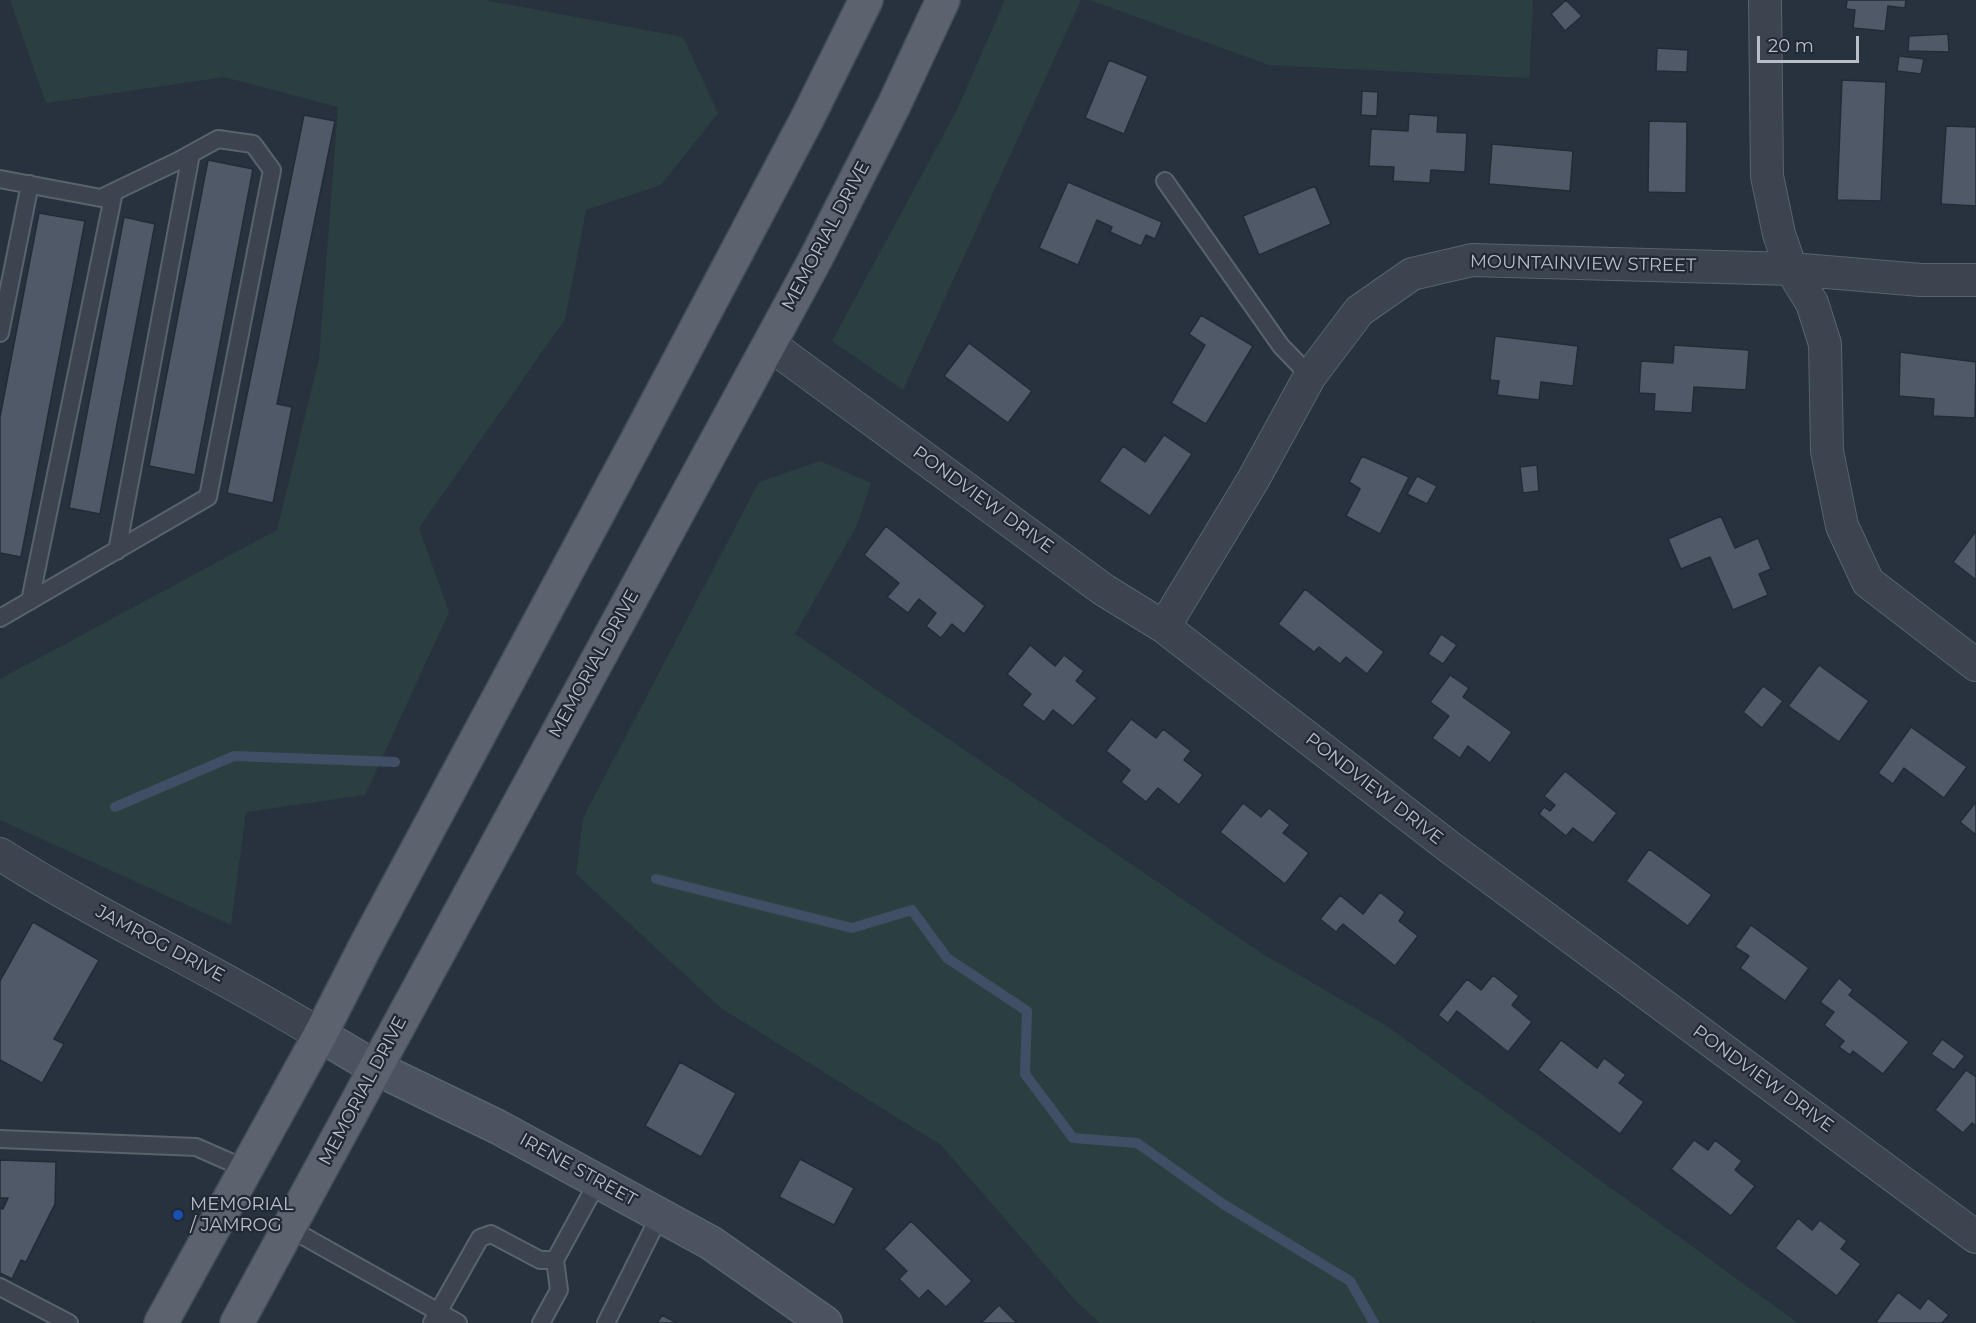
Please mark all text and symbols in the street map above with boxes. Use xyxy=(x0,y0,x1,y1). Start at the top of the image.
scale bar xyxy=(1760,24,1862,62)
text: 20 m xyxy=(1768,35,1814,57)
street label: MEMORIAL DRIVE xyxy=(778,158,874,314)
street label: MOUNTAINVIEW STREET xyxy=(1470,251,1696,277)
street label: PONDVIEW DRIVE xyxy=(908,442,1058,558)
street label: MEMORIAL DRIVE xyxy=(544,586,644,742)
street label: PONDVIEW DRIVE xyxy=(1301,729,1447,849)
street label: JAMROG DRIVE xyxy=(92,901,228,987)
street label: MEMORIAL DRIVE xyxy=(315,1013,411,1169)
street label: PONDVIEW DRIVE xyxy=(1688,1021,1838,1137)
street label: IRENE STREET xyxy=(516,1129,640,1211)
place label: MEMORIAL / JAMROG xyxy=(190,1194,293,1236)
marker: MEMORIAL / JAMROG xyxy=(171,1208,185,1222)

